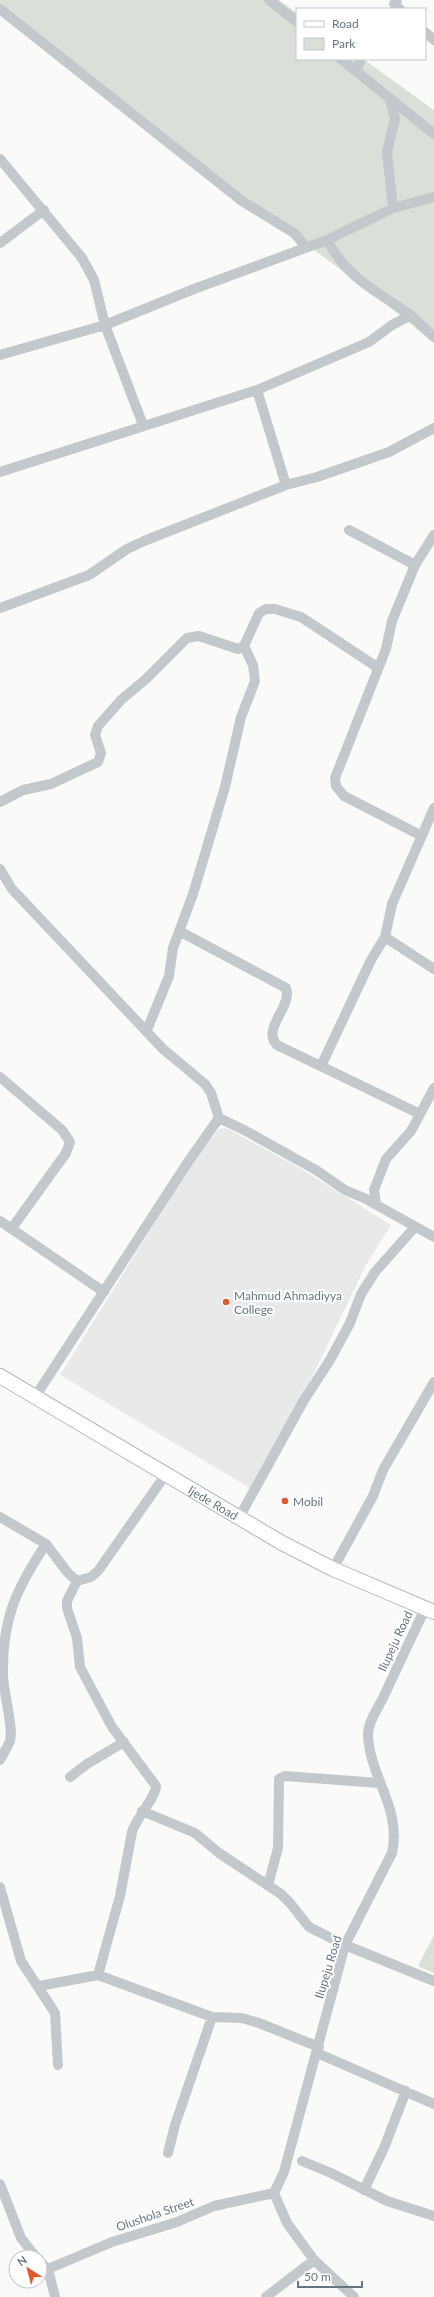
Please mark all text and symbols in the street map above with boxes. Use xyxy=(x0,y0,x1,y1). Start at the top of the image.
legend xyxy=(296,8,426,60)
text: Road xyxy=(332,16,359,31)
text: Park xyxy=(332,36,356,51)
place label: Mahmud Ahmadiyya College xyxy=(234,1288,342,1317)
marker: Mahmud Ahmadiyya College xyxy=(221,1297,231,1307)
street label: Ijede Road xyxy=(186,1482,241,1523)
place label: Mobil xyxy=(293,1494,323,1509)
marker: Mobil xyxy=(280,1496,290,1506)
street label: Ilupeju Road xyxy=(374,1608,416,1674)
street label: Ilupeju Road xyxy=(311,1934,345,2000)
street label: Olushola Street xyxy=(114,2193,196,2234)
north arrow xyxy=(8,2249,48,2289)
text: N xyxy=(15,2253,29,2268)
scale bar xyxy=(298,2263,362,2289)
text: 50 m xyxy=(304,2269,331,2284)

